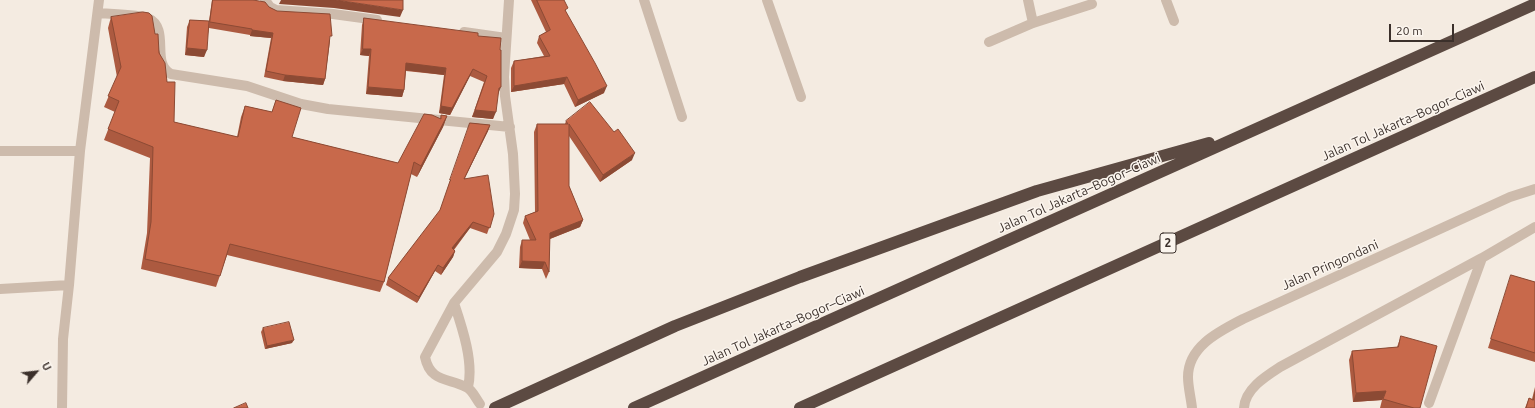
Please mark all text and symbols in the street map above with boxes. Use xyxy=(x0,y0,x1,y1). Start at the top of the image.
scale bar xyxy=(1391,16,1456,42)
text: 20 m xyxy=(1396,24,1423,37)
street label: Jalan Tol Jakarta–Bogor–Ciawi xyxy=(1319,78,1487,164)
street label: Jalan Tol Jakarta–Bogor–Ciawi xyxy=(995,150,1163,236)
road number: 2 xyxy=(1160,233,1176,253)
street label: Jalan Pringondani xyxy=(1279,237,1381,293)
street label: Jalan Tol Jakarta–Bogor–Ciawi xyxy=(699,283,867,369)
north arrow xyxy=(16,352,56,392)
text: U xyxy=(39,360,54,373)

